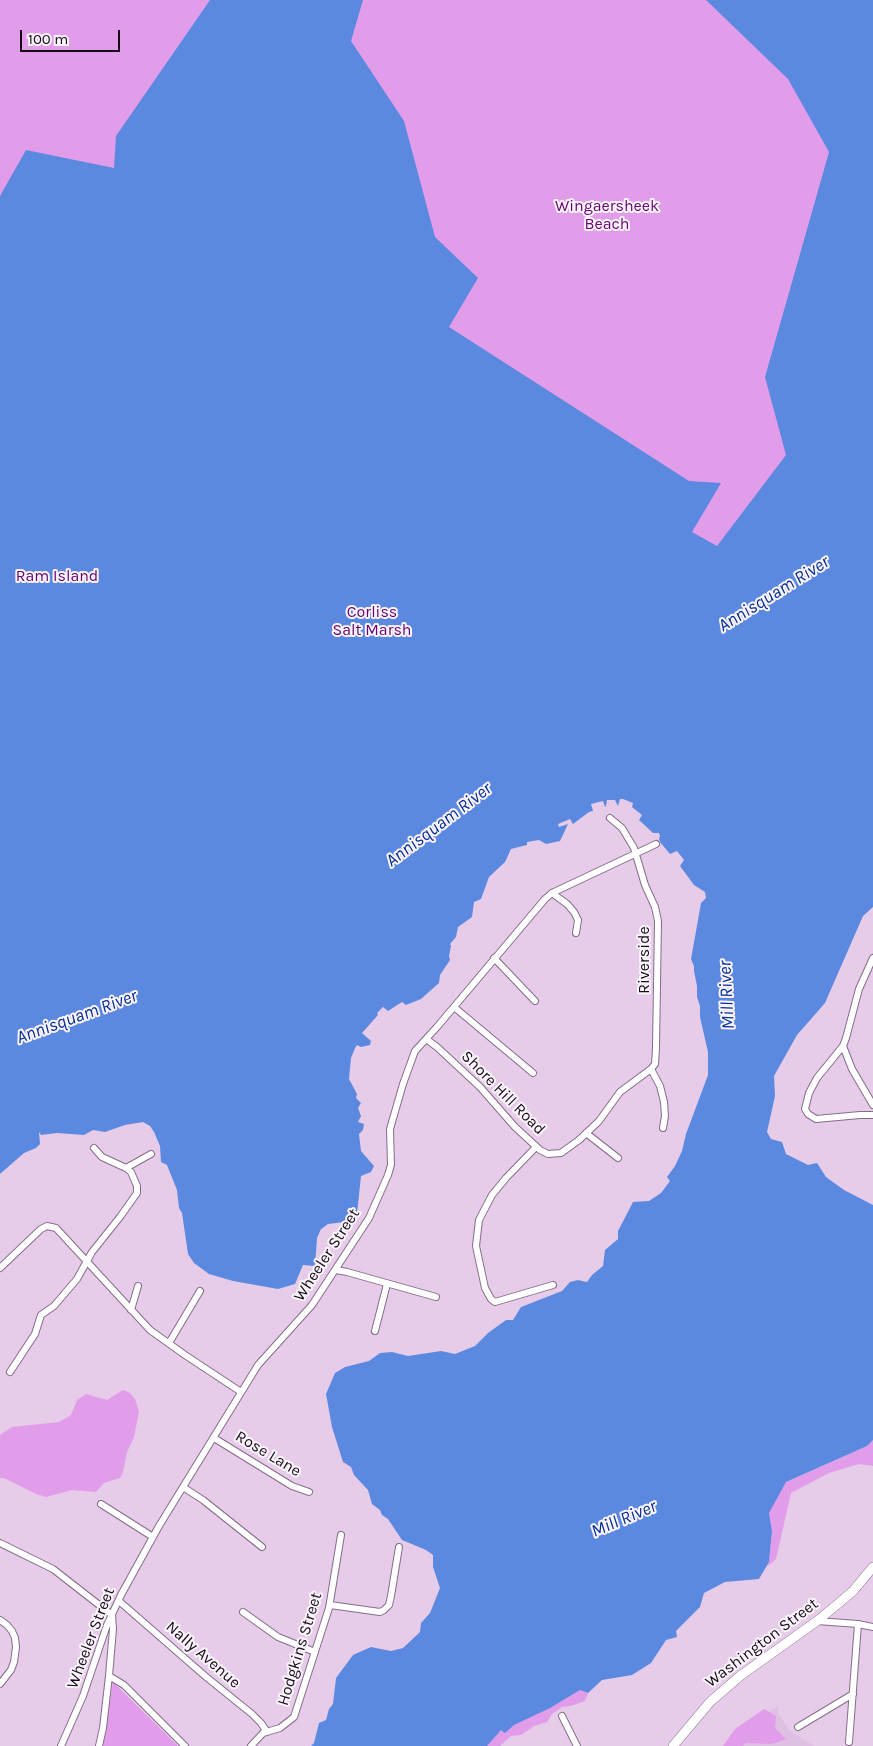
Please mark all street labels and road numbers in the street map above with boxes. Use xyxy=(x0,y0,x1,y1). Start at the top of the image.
street label: Riverside xyxy=(634,926,654,994)
street label: Shore Hill Road xyxy=(457,1047,549,1139)
street label: Wheeler Street xyxy=(290,1205,364,1305)
street label: Rose Lane xyxy=(232,1427,304,1481)
street label: Wheeler Street xyxy=(63,1585,119,1691)
street label: Hodgkins Street xyxy=(274,1590,326,1708)
street label: Washington Street xyxy=(702,1594,822,1692)
street label: Nally Avenue xyxy=(162,1617,244,1693)

